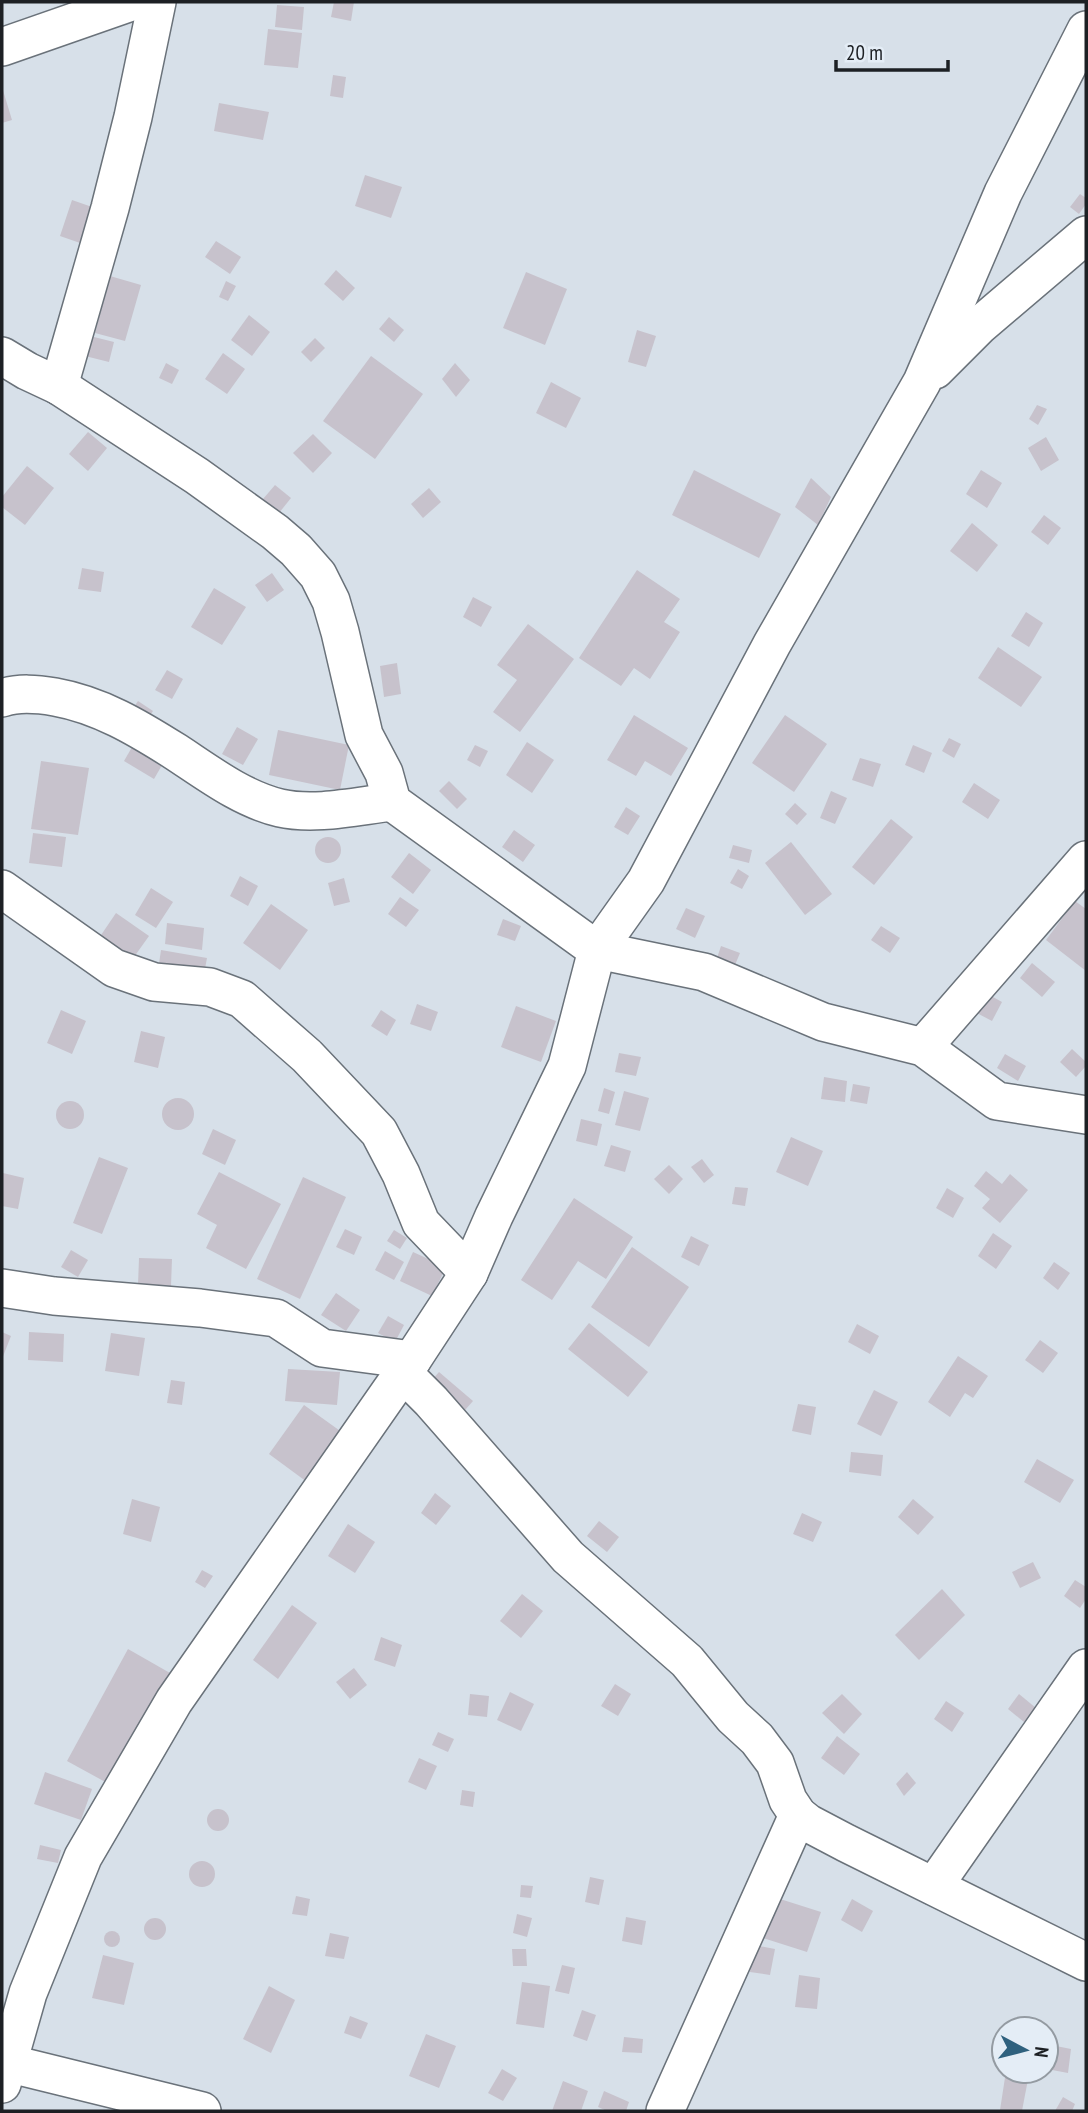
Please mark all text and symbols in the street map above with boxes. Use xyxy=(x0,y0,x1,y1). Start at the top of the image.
scale bar xyxy=(836,28,948,72)
text: 20 m xyxy=(846,39,883,66)
north arrow xyxy=(990,2015,1060,2085)
text: N xyxy=(1029,2046,1054,2059)

